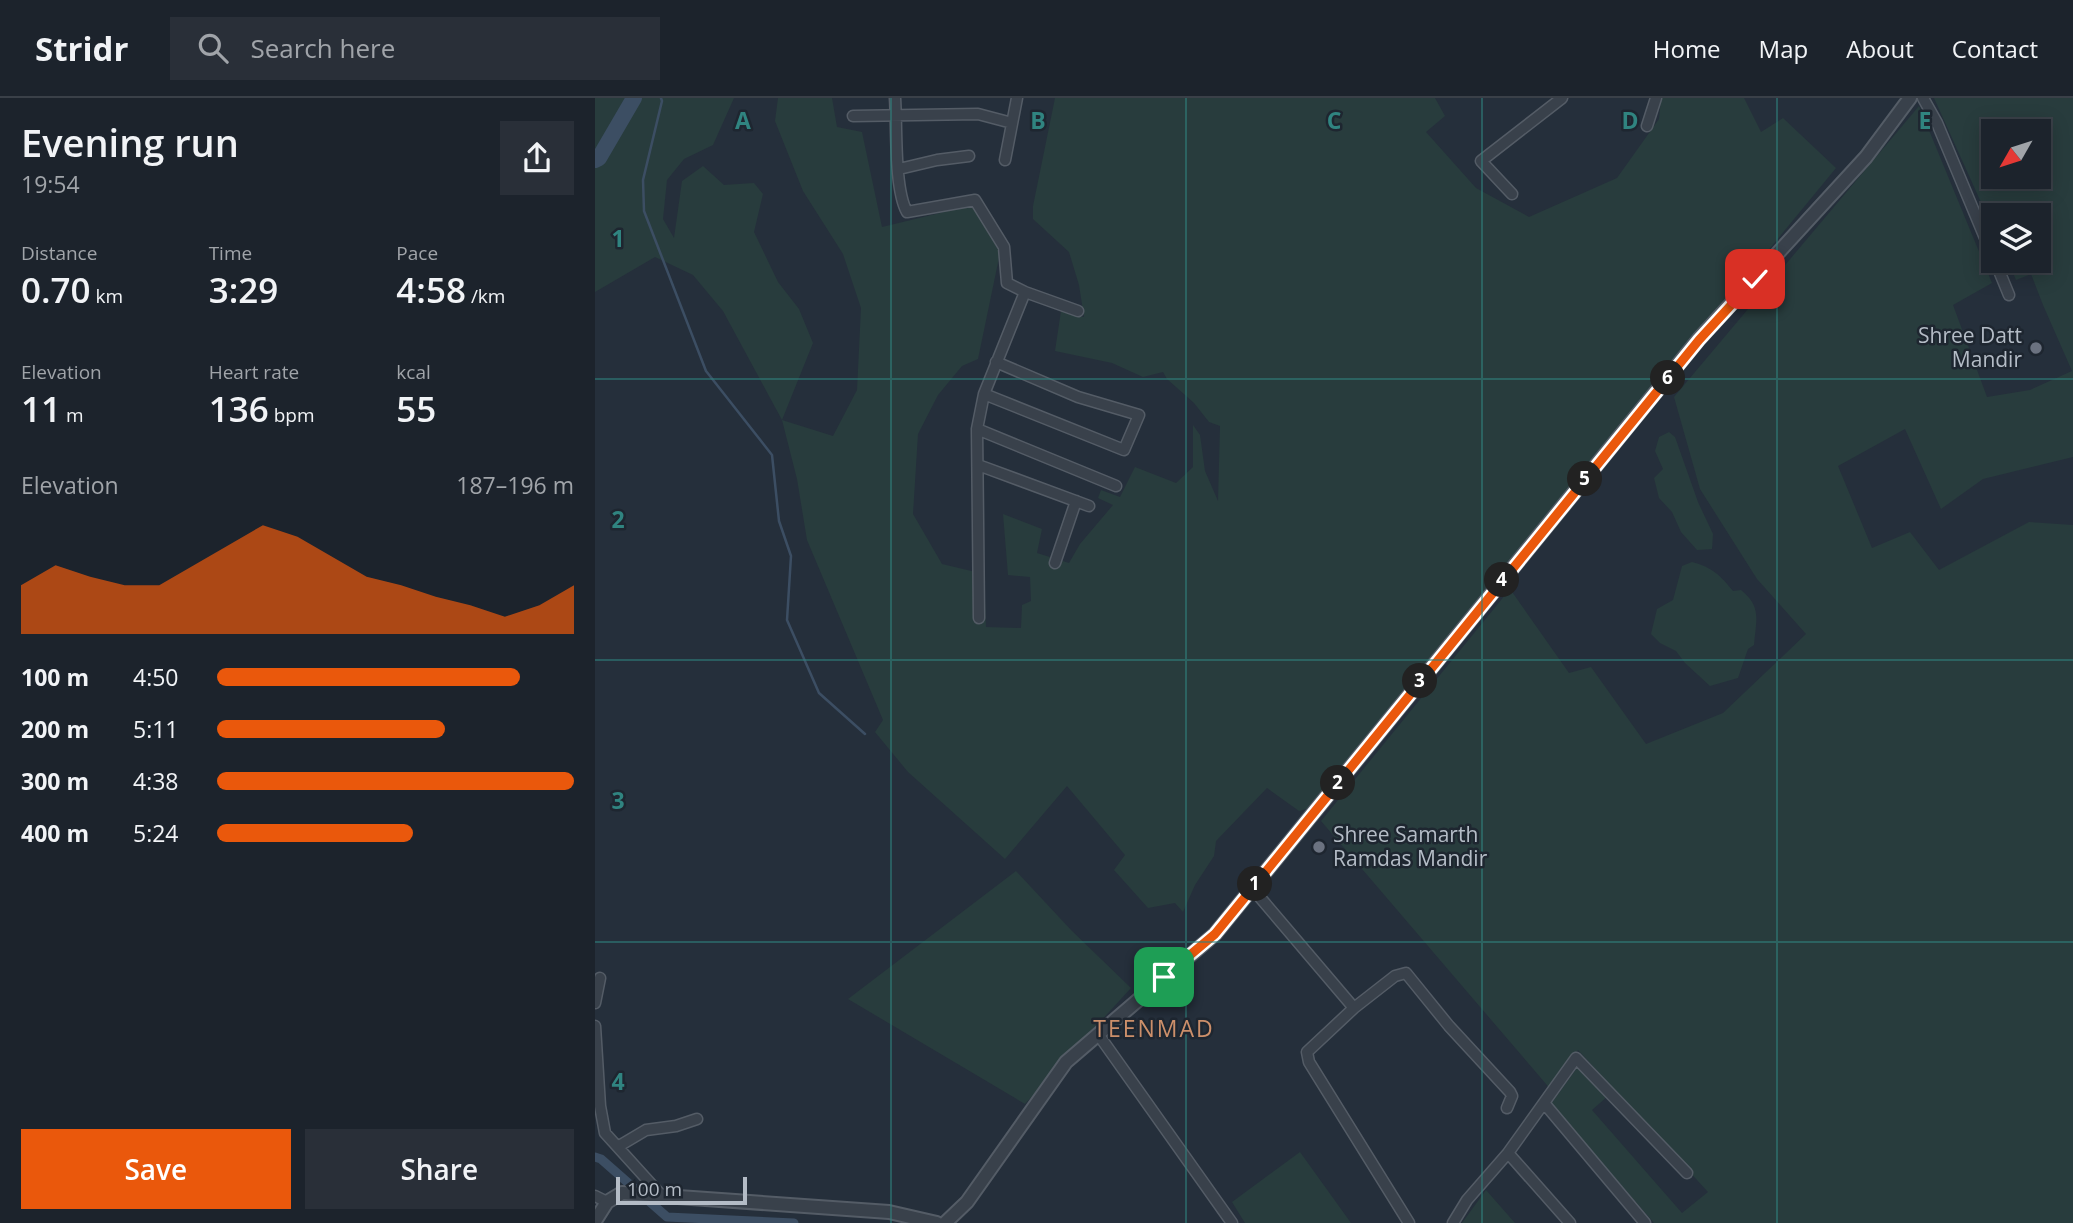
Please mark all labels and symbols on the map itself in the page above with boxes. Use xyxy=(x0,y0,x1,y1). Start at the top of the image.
text: A xyxy=(735,104,751,136)
text: B xyxy=(1030,104,1046,136)
text: C xyxy=(1327,104,1341,136)
text: D xyxy=(1621,104,1639,136)
text: E xyxy=(1919,104,1931,136)
north arrow xyxy=(1981,119,2051,189)
text: 1 xyxy=(611,222,625,254)
pin xyxy=(1725,249,1785,309)
place label: Shree Datt Mandir xyxy=(1918,321,2022,373)
marker: Shree Datt Mandir xyxy=(2028,340,2044,356)
pin: 6 xyxy=(1651,360,1685,396)
pin: 5 xyxy=(1567,462,1602,496)
text: 2 xyxy=(611,503,625,535)
pin: 4 xyxy=(1485,562,1520,598)
pin: 3 xyxy=(1403,664,1437,698)
pin: 2 xyxy=(1321,766,1355,800)
text: 3 xyxy=(611,784,625,816)
place label: Shree Samarth Ramdas Mandir xyxy=(1333,820,1488,872)
marker: Shree Samarth Ramdas Mandir xyxy=(1311,839,1327,855)
pin: 1 xyxy=(1237,866,1273,902)
pin xyxy=(1134,947,1194,1007)
district label: TEENMAD xyxy=(1093,1012,1215,1044)
text: 4 xyxy=(611,1065,625,1097)
scale bar xyxy=(616,1174,747,1206)

